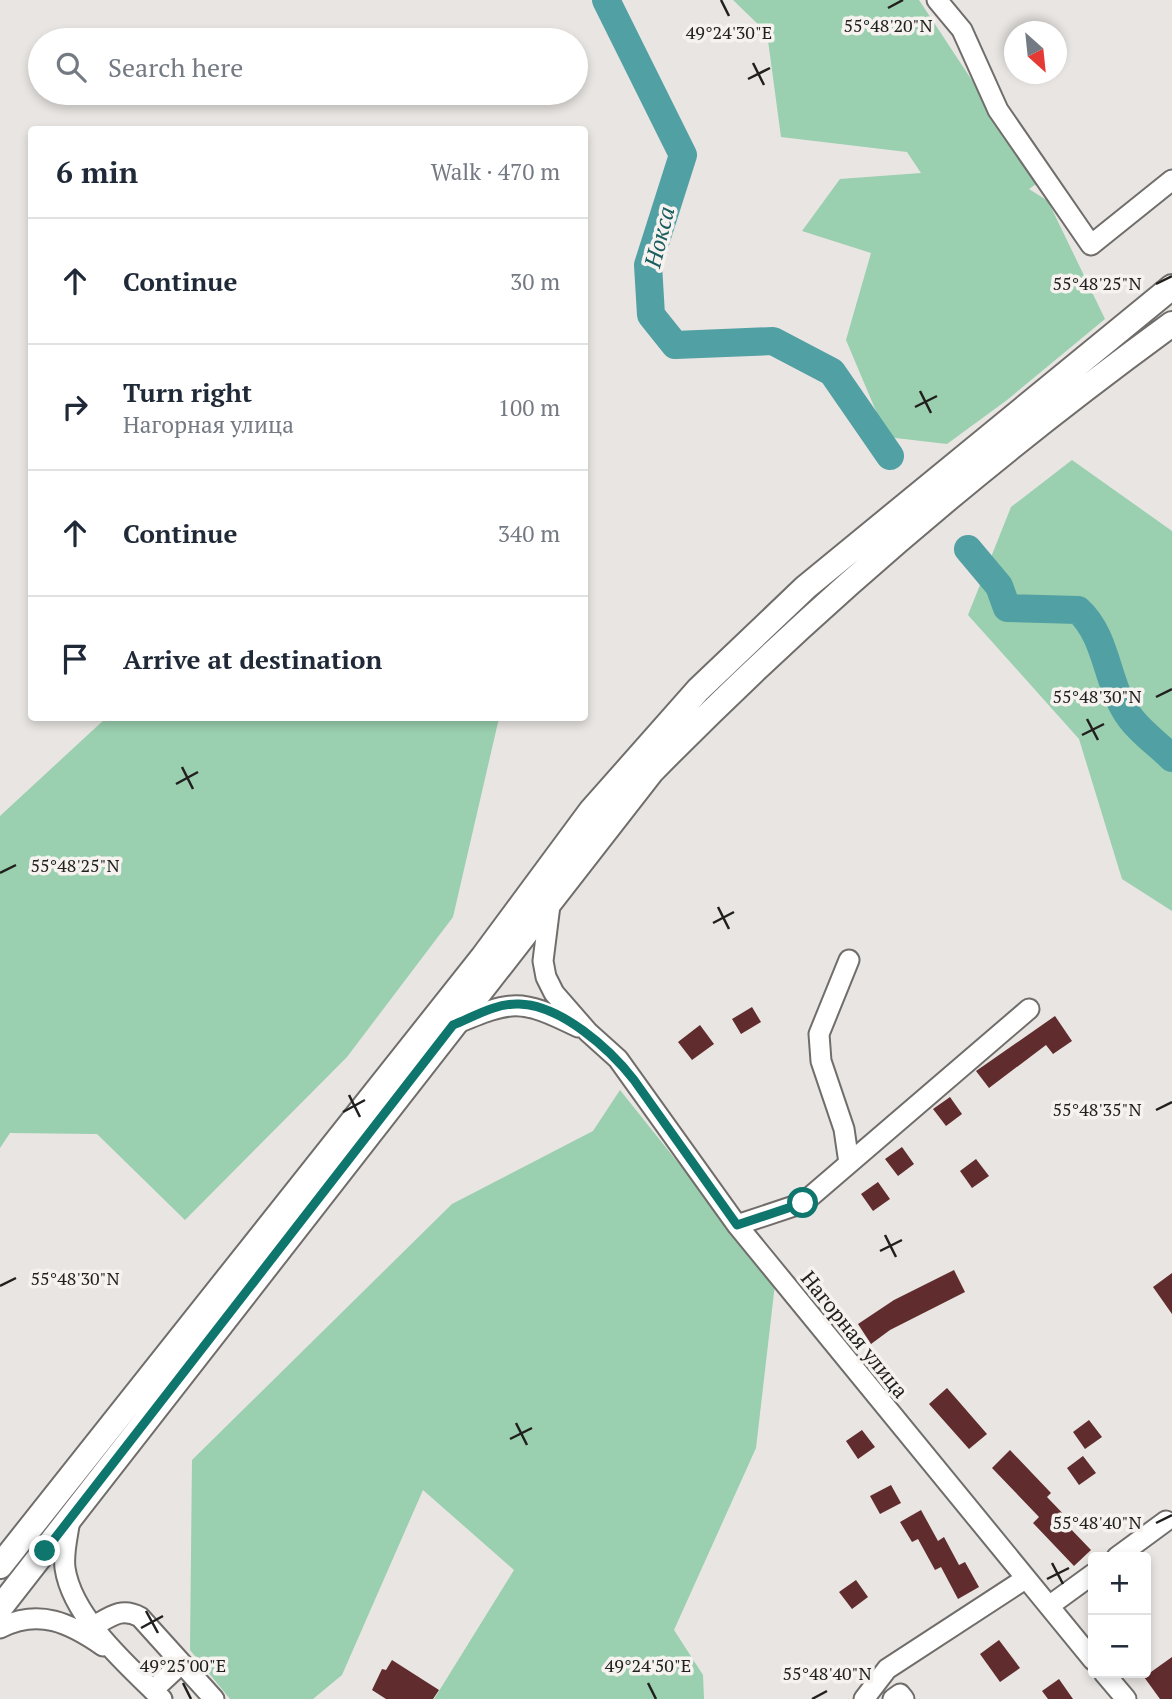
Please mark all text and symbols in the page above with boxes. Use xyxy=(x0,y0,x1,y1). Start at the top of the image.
text: 55°48'20"N xyxy=(843,13,933,37)
text: 49°24'30"E xyxy=(686,20,772,44)
north arrow xyxy=(1004,21,1067,84)
search box xyxy=(28,28,588,105)
icon: search xyxy=(52,48,90,86)
text: Search here xyxy=(108,50,243,84)
text: 6 min xyxy=(56,152,138,192)
text: Walk · 470 m xyxy=(431,156,560,187)
water label: Нокса xyxy=(636,203,682,272)
icon: ahead xyxy=(56,262,94,300)
text: Continue xyxy=(123,264,237,298)
text: 30 m xyxy=(510,266,560,297)
text: 55°48'25"N xyxy=(1052,271,1142,295)
text: Turn right xyxy=(123,375,252,409)
icon: right xyxy=(56,388,94,426)
text: 100 m xyxy=(498,392,560,423)
text: Нагорная улица xyxy=(123,409,294,440)
icon: ahead xyxy=(56,514,94,552)
text: Continue xyxy=(123,516,237,550)
text: 340 m xyxy=(498,518,560,549)
icon: arrive xyxy=(56,640,94,678)
text: Arrive at destination xyxy=(123,642,382,676)
text: 55°48'30"N xyxy=(1052,684,1142,708)
text: 55°48'25"N xyxy=(30,853,120,877)
text: 55°48'35"N xyxy=(1052,1097,1142,1121)
route start xyxy=(787,1187,818,1218)
street label: Нагорная улица xyxy=(795,1265,915,1404)
text: 55°48'30"N xyxy=(30,1266,120,1290)
text: 55°48'40"N xyxy=(1052,1510,1142,1534)
route end xyxy=(29,1535,60,1566)
map controls xyxy=(1088,1552,1151,1678)
button: + xyxy=(1088,1552,1151,1615)
button: − xyxy=(1088,1615,1151,1678)
text: 49°25'00"E xyxy=(140,1653,226,1677)
text: 49°24'50"E xyxy=(605,1653,691,1677)
text: 55°48'40"N xyxy=(782,1661,872,1685)

